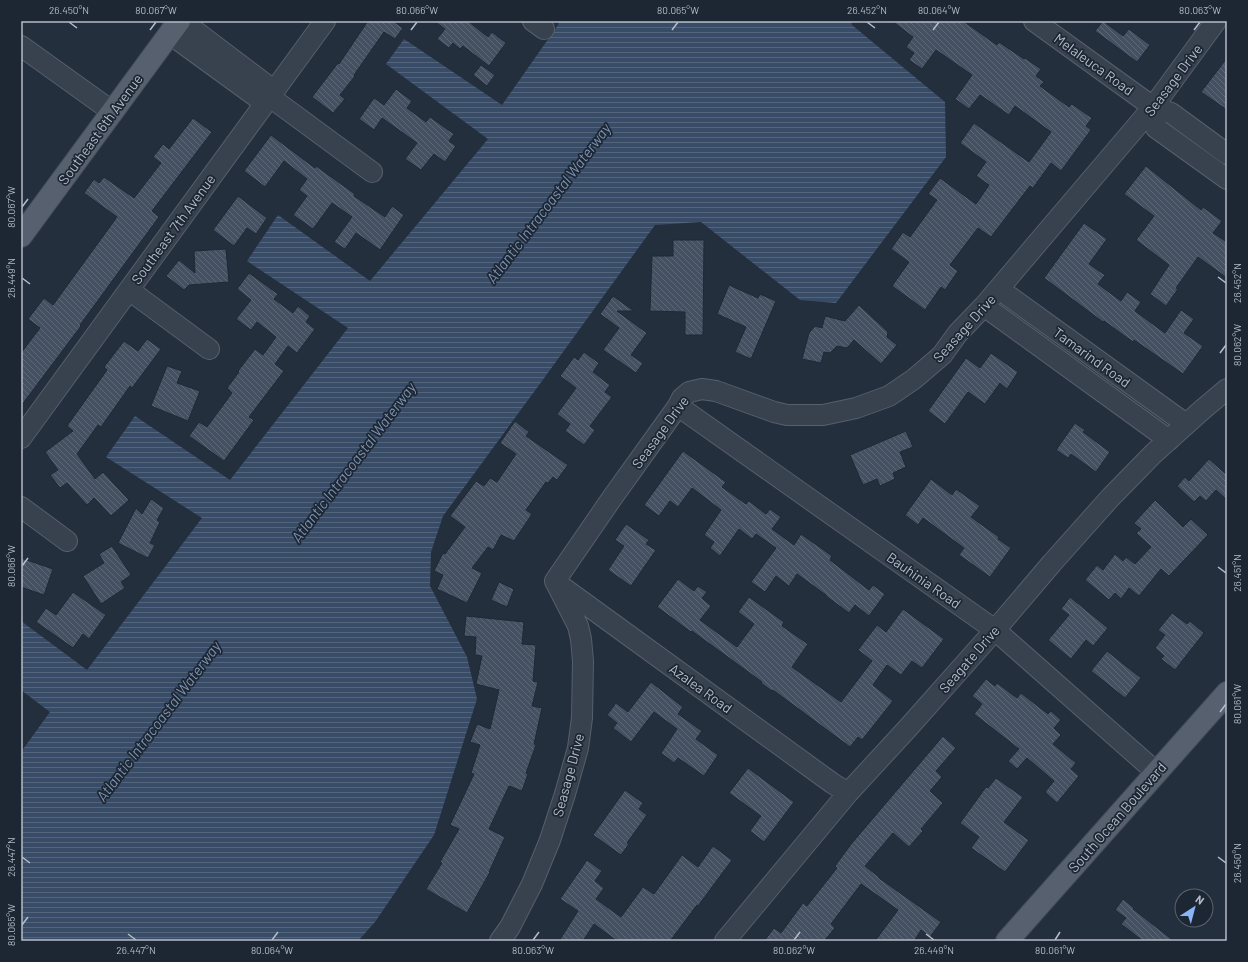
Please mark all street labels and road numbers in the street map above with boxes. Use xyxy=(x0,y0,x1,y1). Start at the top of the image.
street label: Melaleuca Road xyxy=(1051,29,1137,99)
street label: Seasage Drive xyxy=(1140,41,1206,119)
street label: Southeast 6th Avenue xyxy=(54,71,146,187)
street label: Southeast 7th Avenue xyxy=(127,171,219,287)
street label: Seasage Drive xyxy=(929,291,999,365)
street label: Tamarind Road xyxy=(1050,323,1134,391)
street label: Seasage Drive xyxy=(628,392,692,472)
street label: Bauhinia Road xyxy=(884,548,964,612)
street label: Seagate Drive xyxy=(935,622,1003,696)
street label: Azalea Road xyxy=(666,660,736,716)
street label: Seasage Drive xyxy=(549,731,587,819)
street label: South Ocean Boulevard xyxy=(1065,758,1169,876)

